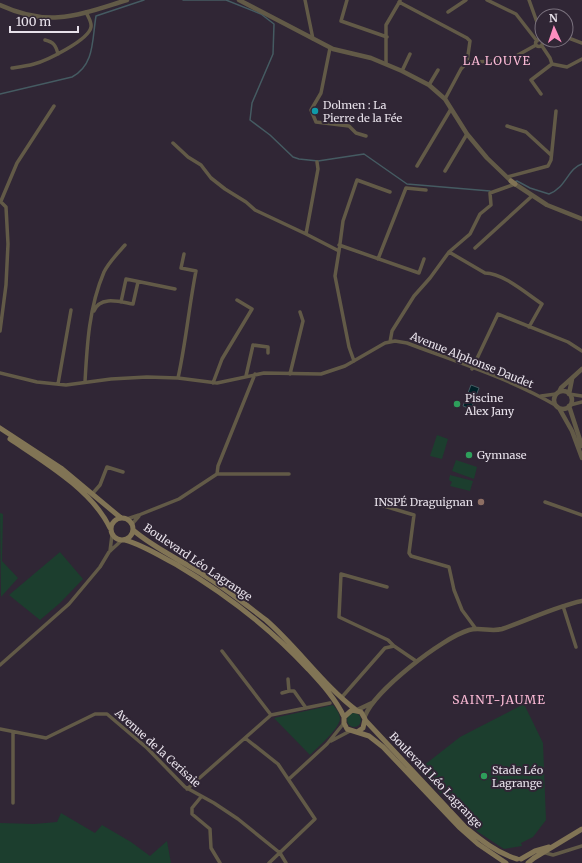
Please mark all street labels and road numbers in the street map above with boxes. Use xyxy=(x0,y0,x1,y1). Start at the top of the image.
street label: Avenue Alphonse Daudet xyxy=(408,329,536,391)
street label: Boulevard Léo Lagrange xyxy=(141,520,255,604)
street label: Avenue de la Cerisaie xyxy=(112,705,204,790)
street label: Boulevard Léo Lagrange xyxy=(387,729,486,831)

